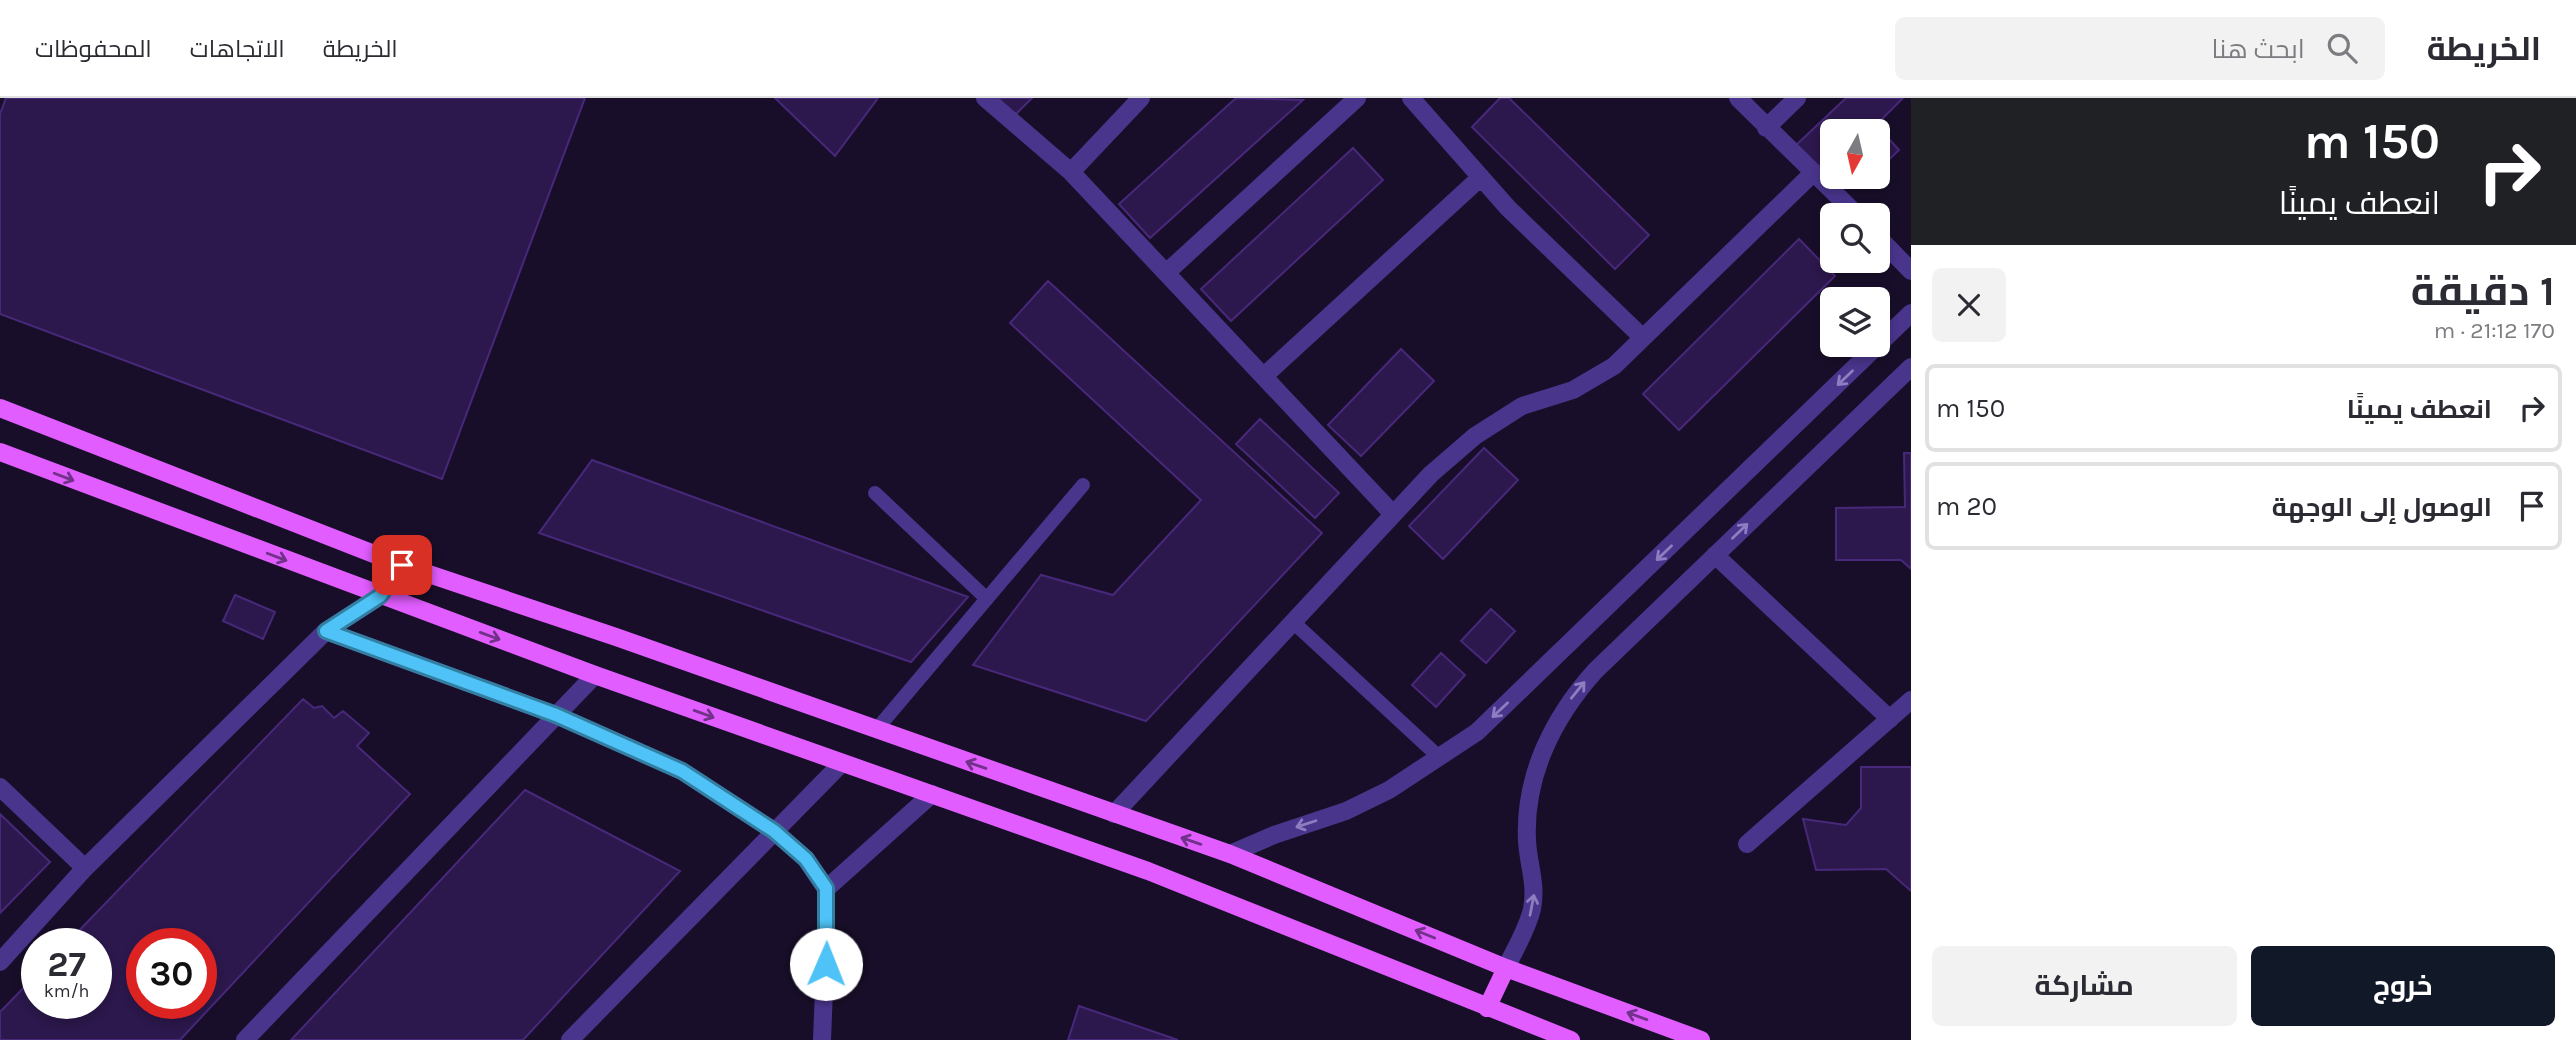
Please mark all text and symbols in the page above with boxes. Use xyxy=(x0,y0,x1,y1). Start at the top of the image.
search box xyxy=(1895,17,2385,80)
icon: search xyxy=(2323,29,2361,67)
text: الخريطة xyxy=(2427,30,2541,68)
text: ابحث هنا xyxy=(2212,34,2305,65)
text: المحفوظات xyxy=(35,35,152,63)
text: الاتجاهات xyxy=(190,35,285,63)
text: الخريطة xyxy=(323,35,398,63)
text: 150 m xyxy=(2304,113,2440,170)
north arrow xyxy=(1820,119,1890,189)
map controls xyxy=(1820,119,1890,357)
icon: right xyxy=(2464,126,2555,217)
text: انعطف يمينًا xyxy=(2279,185,2440,222)
button: search xyxy=(1820,203,1890,273)
text: 1 دقيقة xyxy=(2411,266,2555,316)
button: close xyxy=(1932,268,2006,342)
button: layers xyxy=(1820,287,1890,357)
text: 170 m · 21:12 xyxy=(2434,317,2555,344)
one-way arrow xyxy=(1836,369,1853,386)
icon: right xyxy=(2513,389,2551,427)
text: 150 m xyxy=(1936,393,2005,424)
text: انعطف يمينًا xyxy=(2347,394,2492,425)
one-way arrow xyxy=(52,471,74,484)
icon: arrive xyxy=(2513,487,2551,525)
text: 20 m xyxy=(1936,491,1997,522)
text: الوصول إلى الوجهة xyxy=(2272,492,2492,523)
one-way arrow xyxy=(1731,522,1748,539)
pin xyxy=(372,535,432,595)
one-way arrow xyxy=(1656,545,1673,562)
icon: arrive xyxy=(383,546,421,584)
one-way arrow xyxy=(265,551,287,564)
one-way arrow xyxy=(478,631,500,643)
one-way arrow xyxy=(1570,682,1586,700)
one-way arrow xyxy=(1492,702,1509,719)
one-way arrow xyxy=(692,709,714,721)
one-way arrow xyxy=(965,758,987,771)
one-way arrow xyxy=(1295,818,1317,831)
one-way arrow xyxy=(1180,833,1202,846)
one-way arrow xyxy=(1526,894,1539,917)
position arrow xyxy=(789,927,863,1001)
one-way arrow xyxy=(1414,927,1436,940)
speed limit sign: 30 xyxy=(126,928,217,1019)
text: 27 xyxy=(47,944,86,985)
button: مشاركة xyxy=(1932,946,2237,1026)
button: خروج xyxy=(2251,946,2555,1026)
text: km/h xyxy=(44,980,89,1002)
one-way arrow xyxy=(1626,1009,1648,1021)

